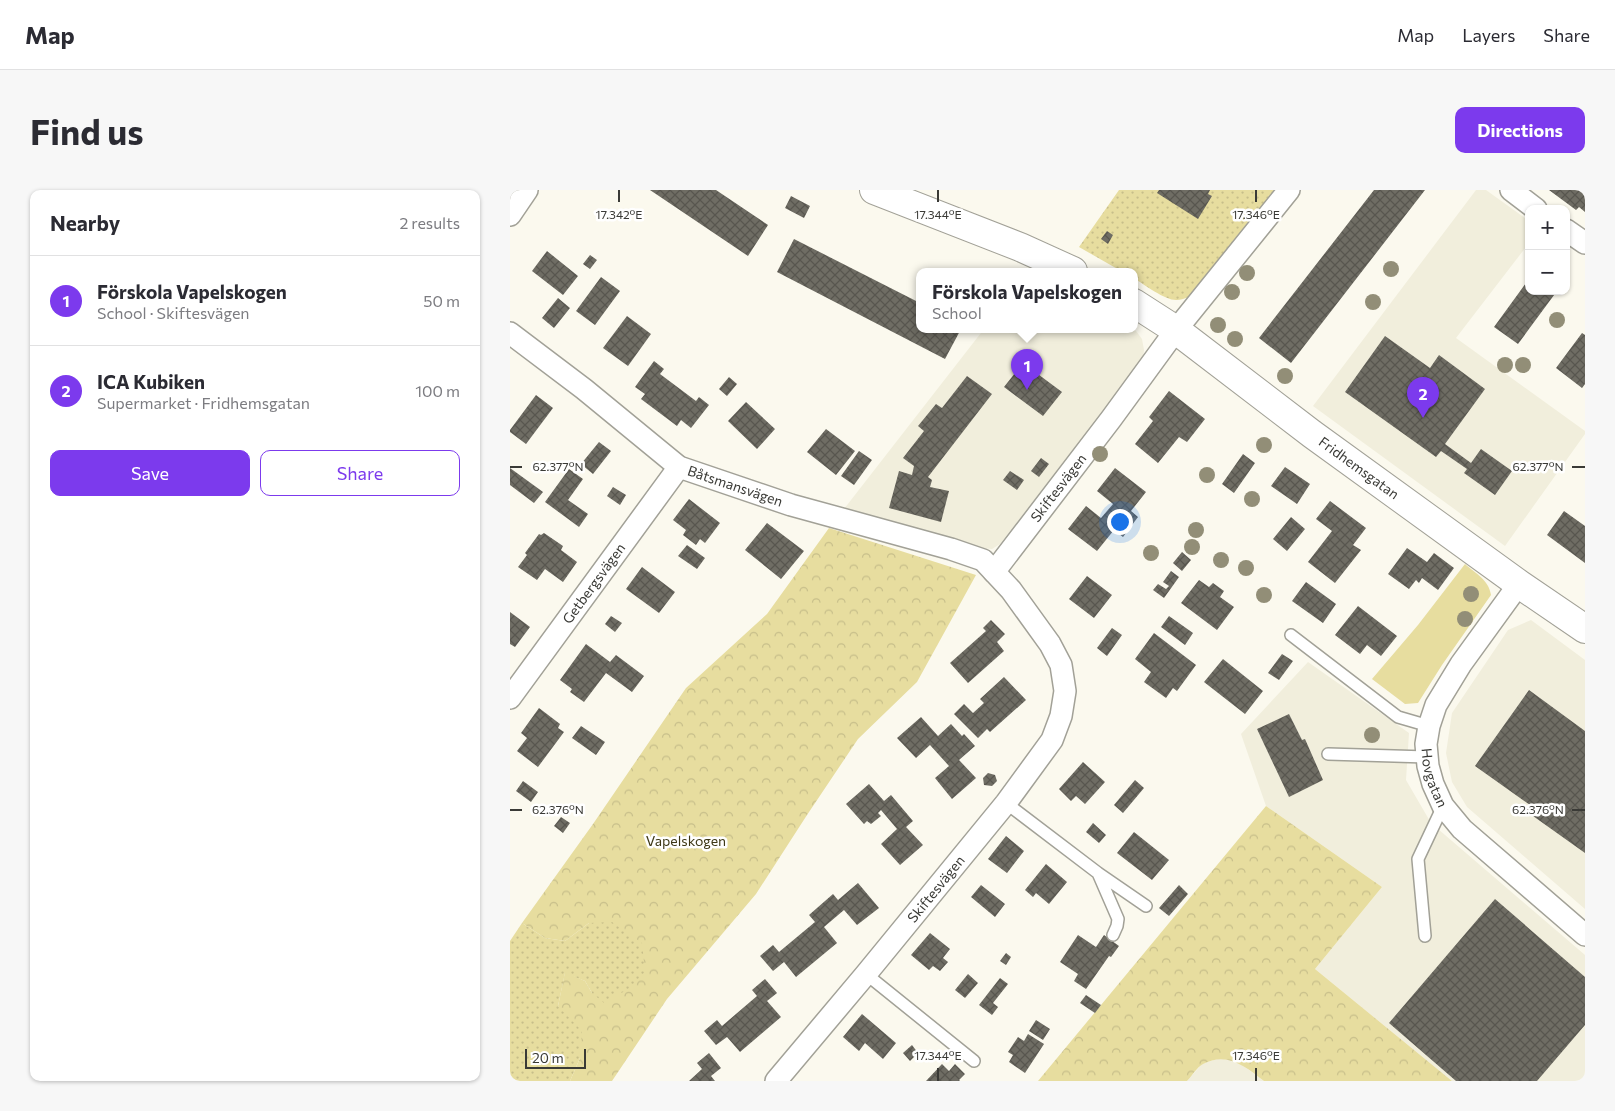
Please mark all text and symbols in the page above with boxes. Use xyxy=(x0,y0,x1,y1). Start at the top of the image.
text: Map xyxy=(25,20,75,49)
text: Map xyxy=(1397,24,1434,46)
text: Layers xyxy=(1462,24,1515,46)
text: Share xyxy=(1543,24,1590,46)
button: Directions xyxy=(1455,107,1585,153)
text: Find us xyxy=(30,109,144,152)
map controls xyxy=(1525,205,1570,295)
button: + xyxy=(1525,205,1570,250)
text: 17.342°E xyxy=(596,207,642,221)
text: 17.344°E xyxy=(914,207,962,221)
text: 17.346°E xyxy=(1232,207,1280,221)
text: Nearby xyxy=(50,210,120,235)
text: 2 results xyxy=(399,213,460,232)
button: − xyxy=(1525,250,1570,295)
popup xyxy=(916,268,1138,333)
text: Förskola Vapelskogen xyxy=(97,280,287,303)
text: Förskola Vapelskogen xyxy=(932,280,1122,303)
text: 1 xyxy=(62,291,70,310)
text: 50 m xyxy=(423,291,460,310)
text: School · Skiftesvägen xyxy=(97,303,250,322)
text: School xyxy=(932,303,982,322)
pin: 1 xyxy=(1011,349,1043,390)
text: ICA Kubiken xyxy=(97,370,205,393)
pin: 2 xyxy=(1407,377,1439,418)
text: 2 xyxy=(61,381,71,400)
text: 100 m xyxy=(415,381,460,400)
text: Supermarket · Fridhemsgatan xyxy=(97,393,310,412)
street label: Fridhemsgatan xyxy=(1316,433,1403,502)
button: Save xyxy=(50,450,250,496)
button: Share xyxy=(260,450,460,496)
street label: Skiftesvägen xyxy=(1027,450,1089,525)
text: 62.377°N xyxy=(533,459,584,473)
text: 62.377°N xyxy=(1513,459,1564,473)
street label: Båtsmansvägen xyxy=(685,462,785,510)
your location xyxy=(1107,509,1133,535)
street label: Getbergsvägen xyxy=(558,540,629,627)
street label: Hovgatan xyxy=(1418,747,1451,810)
text: 62.376°N xyxy=(532,802,584,816)
text: 62.376°N xyxy=(1512,802,1564,816)
park label: Vapelskogen xyxy=(646,832,726,849)
street label: Skiftesvägen xyxy=(903,852,968,926)
scale bar xyxy=(525,1046,586,1069)
text: 17.344°E xyxy=(914,1048,962,1062)
text: 17.346°E xyxy=(1232,1048,1280,1062)
text: 20 m xyxy=(532,1049,564,1066)

